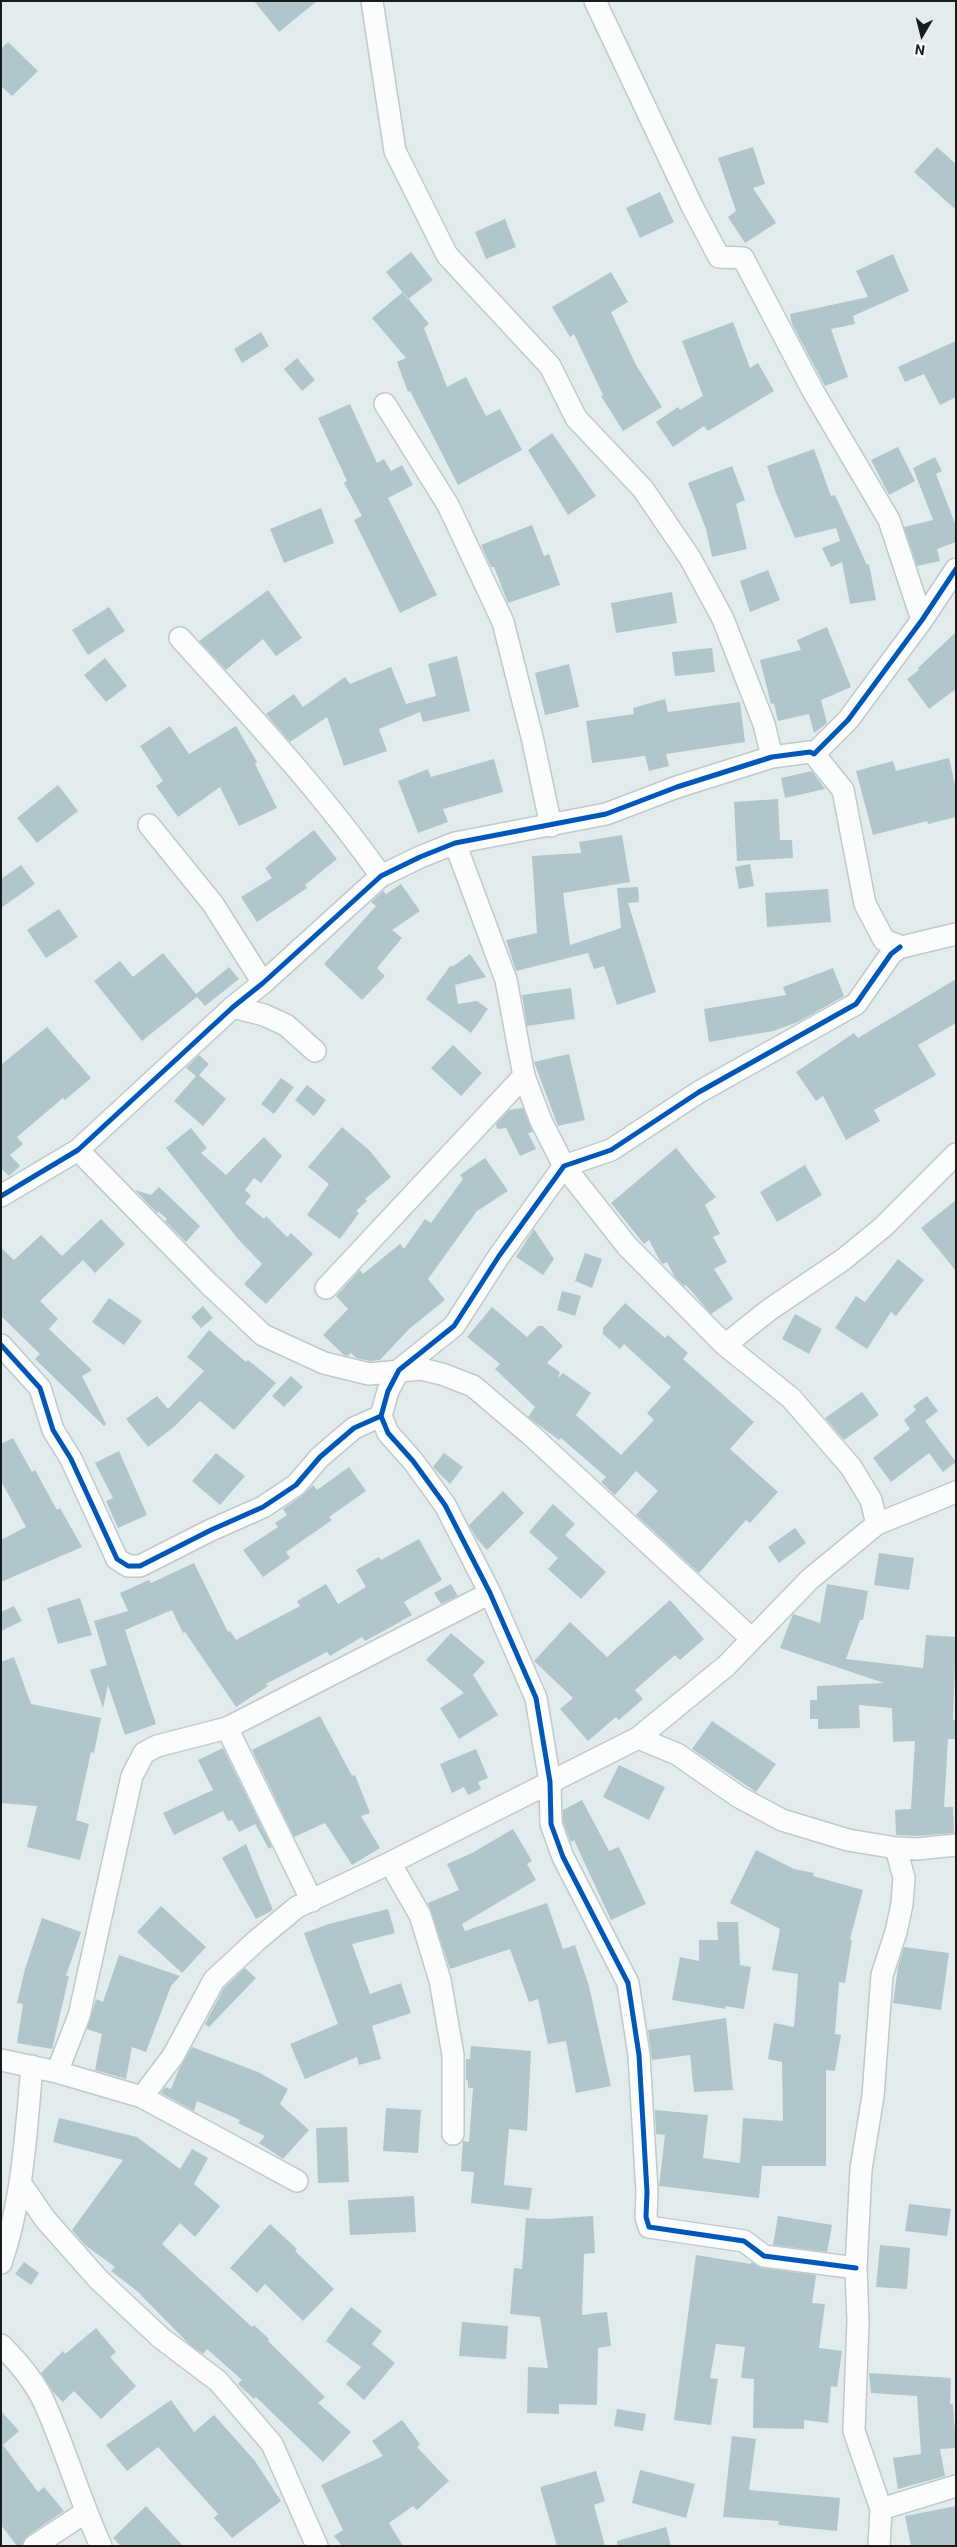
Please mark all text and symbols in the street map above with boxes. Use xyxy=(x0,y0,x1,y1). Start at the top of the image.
north arrow xyxy=(897,10,947,60)
text: N xyxy=(914,41,926,58)

